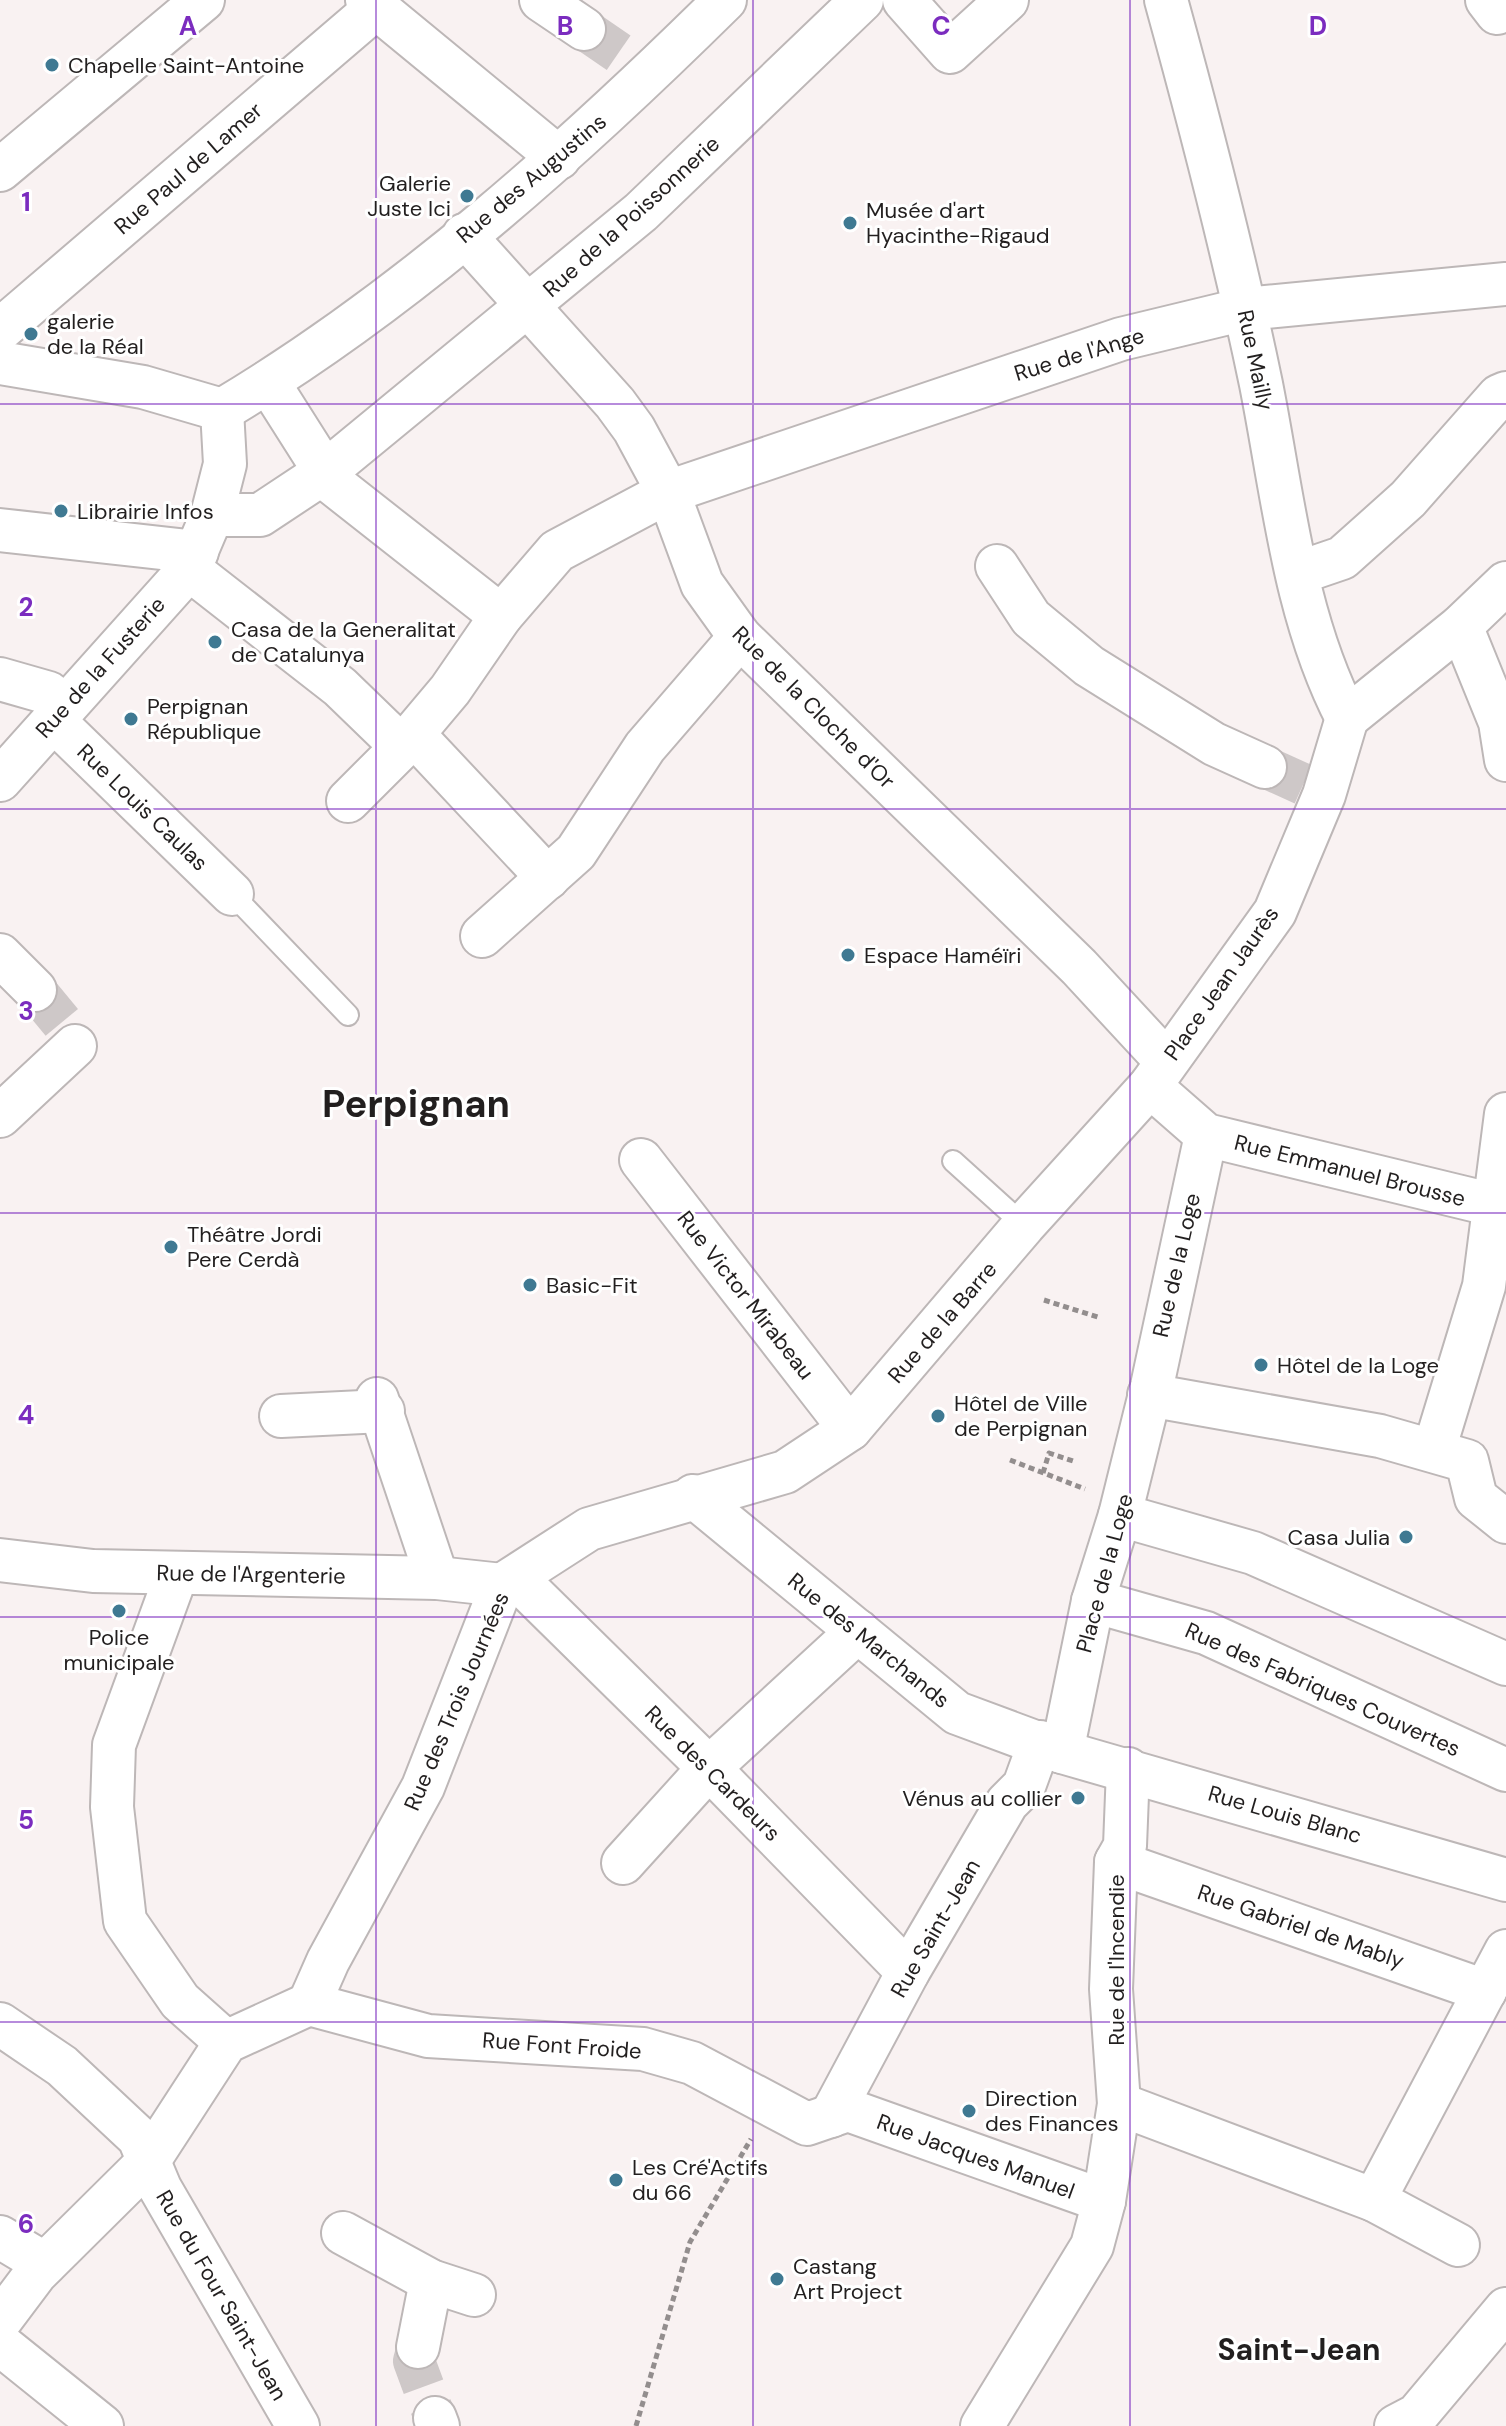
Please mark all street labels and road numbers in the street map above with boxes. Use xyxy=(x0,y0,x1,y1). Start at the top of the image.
street label: Rue Paul de Lamer xyxy=(108,96,269,241)
street label: Rue des Augustins xyxy=(450,107,612,250)
street label: Rue de la Poissonnerie xyxy=(537,129,726,303)
street label: Rue Mailly xyxy=(1231,307,1280,413)
street label: Rue de l'Ange xyxy=(1010,321,1148,388)
street label: Rue de la Fusterie xyxy=(29,591,172,744)
street label: Rue de la Cloche d'Or xyxy=(726,620,901,795)
street label: Rue Louis Caulas xyxy=(71,737,214,877)
street label: Place Jean Jaurès xyxy=(1158,901,1285,1066)
street label: Rue Emmanuel Brousse xyxy=(1231,1128,1469,1213)
street label: Rue de la Loge xyxy=(1146,1190,1207,1340)
street label: Rue Victor Mirabeau xyxy=(671,1205,821,1386)
street label: Rue de la Barre xyxy=(881,1255,1003,1389)
street label: Place de la Loge xyxy=(1069,1490,1140,1656)
street label: Rue de l'Argenterie xyxy=(156,1558,346,1591)
street label: Rue des Marchands xyxy=(782,1566,956,1715)
street label: Rue des Trois Journées xyxy=(397,1587,516,1815)
street label: Rue des Fabriques Couvertes xyxy=(1181,1616,1465,1763)
street label: Rue des Cardeurs xyxy=(638,1699,787,1848)
street label: Rue Louis Blanc xyxy=(1205,1779,1365,1850)
street label: Rue Saint-Jean xyxy=(884,1854,987,2003)
street label: Rue de l'Incendie xyxy=(1102,1874,1131,2046)
street label: Rue Gabriel de Mably xyxy=(1194,1877,1408,1975)
street label: Rue Font Froide xyxy=(481,2025,643,2066)
street label: Rue Jacques Manuel xyxy=(873,2107,1079,2206)
street label: Rue du Four Saint-Jean xyxy=(149,2185,294,2406)

